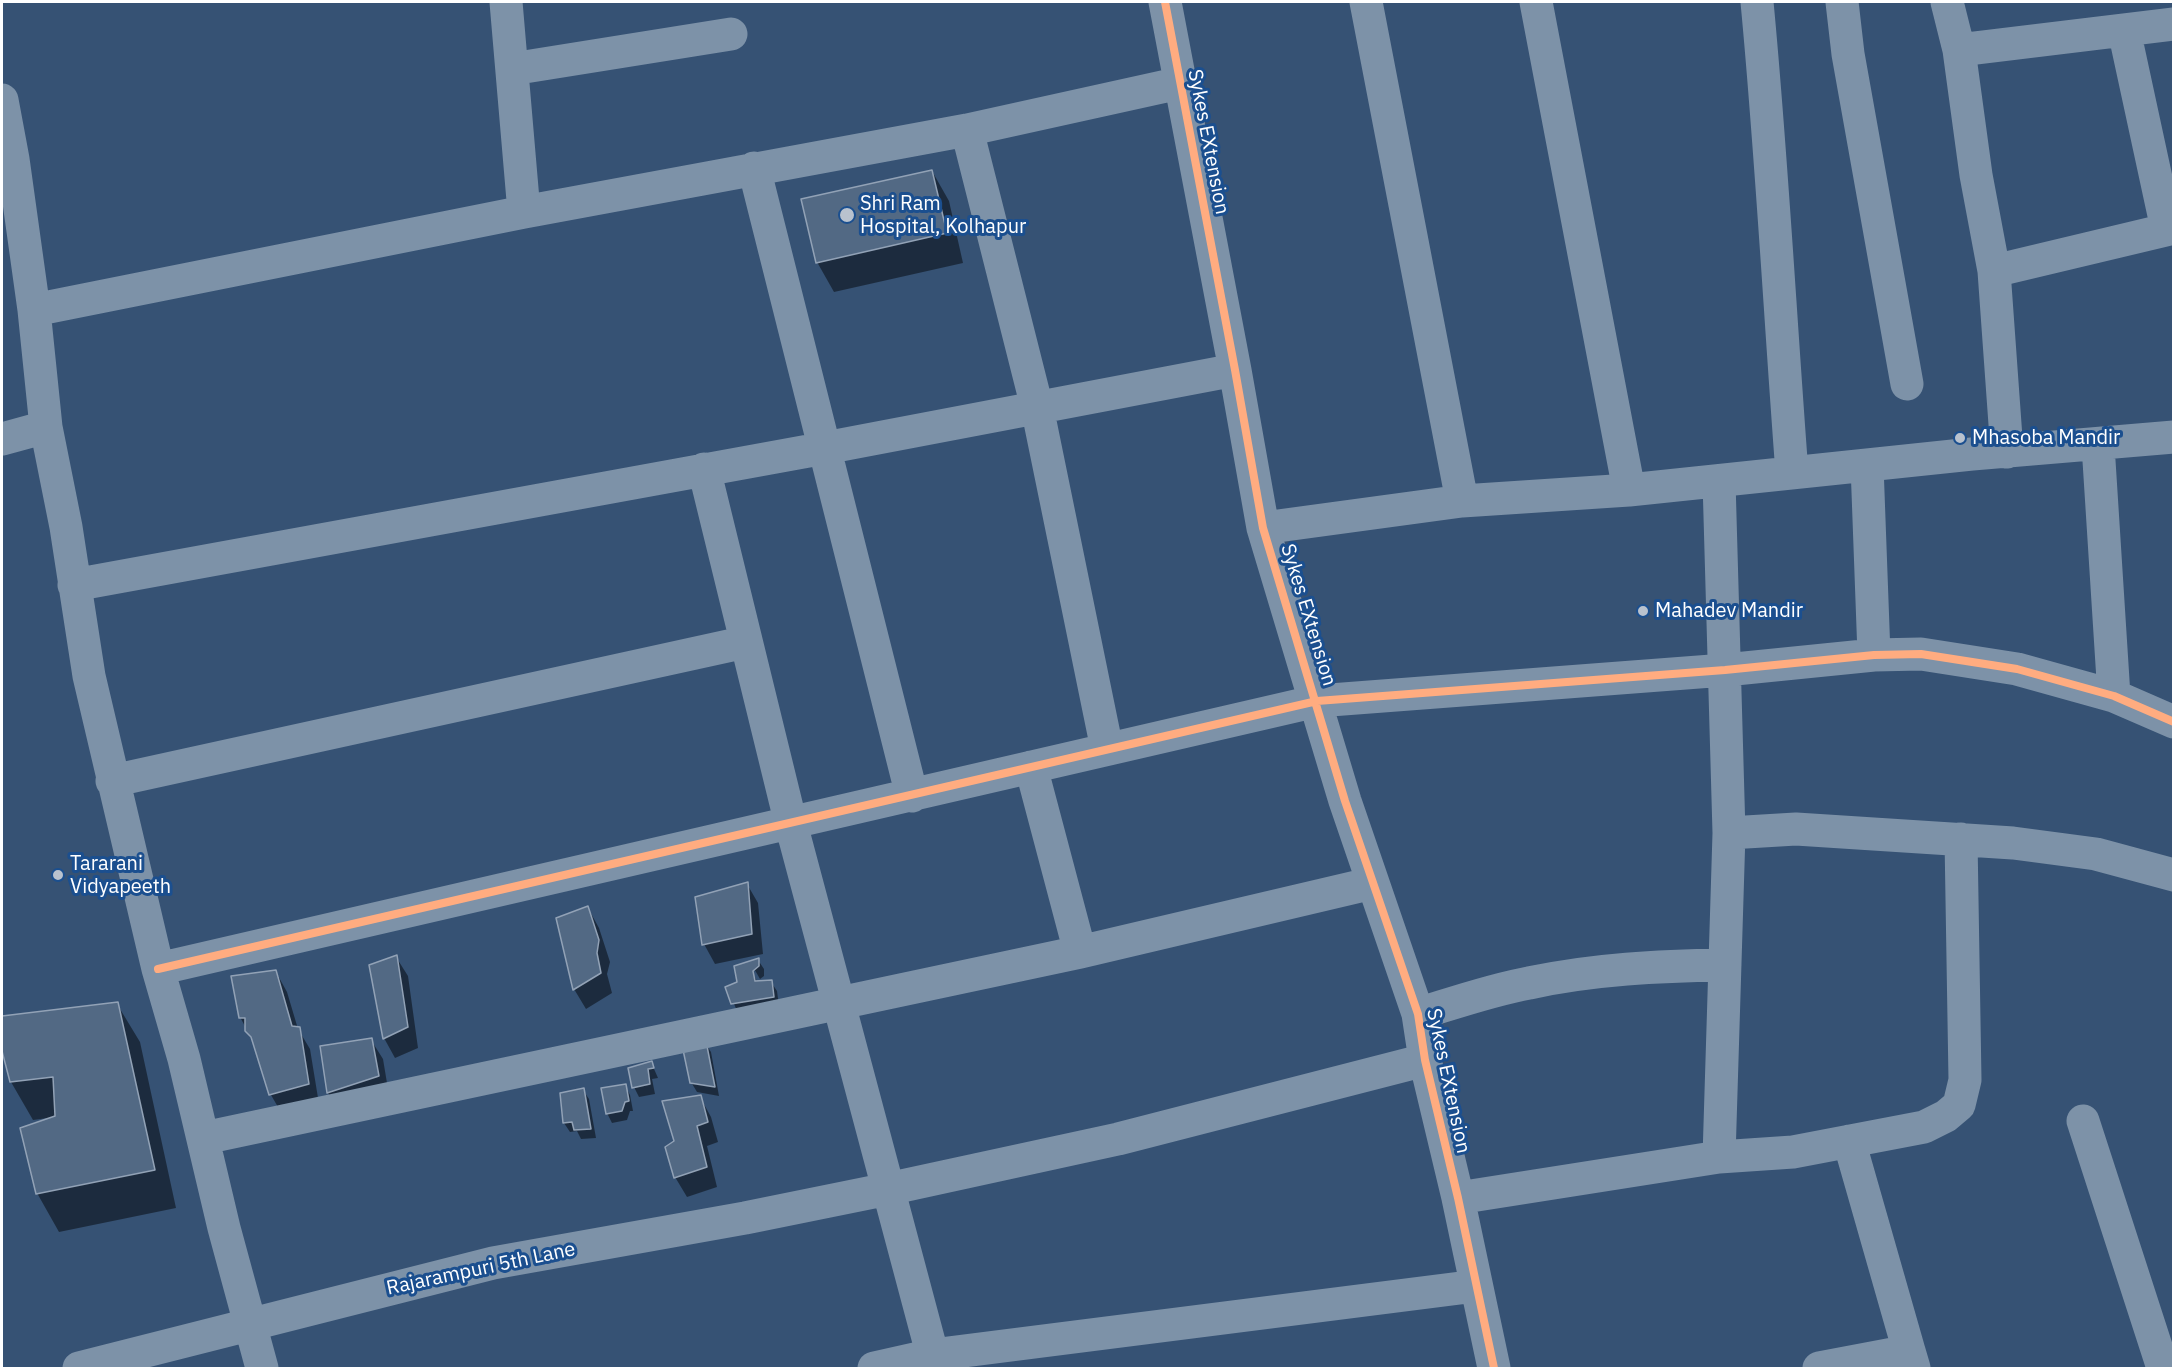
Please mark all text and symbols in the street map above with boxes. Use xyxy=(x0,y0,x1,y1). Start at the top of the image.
street label: Sykes EXtension xyxy=(1182,67,1234,217)
place label: Shri Ram Hospital, Kolhapur xyxy=(860,192,1026,239)
marker: Shri Ram Hospital, Kolhapur xyxy=(838,206,856,224)
place label: Mhasoba Mandir xyxy=(1972,426,2120,450)
marker: Mhasoba Mandir xyxy=(1953,431,1967,445)
street label: Sykes EXtension xyxy=(1275,541,1341,689)
place label: Mahadev Mandir xyxy=(1655,599,1803,623)
marker: Mahadev Mandir xyxy=(1636,604,1650,618)
place label: Tararani Vidyapeeth xyxy=(70,852,171,899)
marker: Tararani Vidyapeeth xyxy=(51,868,65,882)
street label: Sykes EXtension xyxy=(1421,1006,1475,1156)
street label: Rajarampuri 5th Lane xyxy=(384,1237,578,1301)

